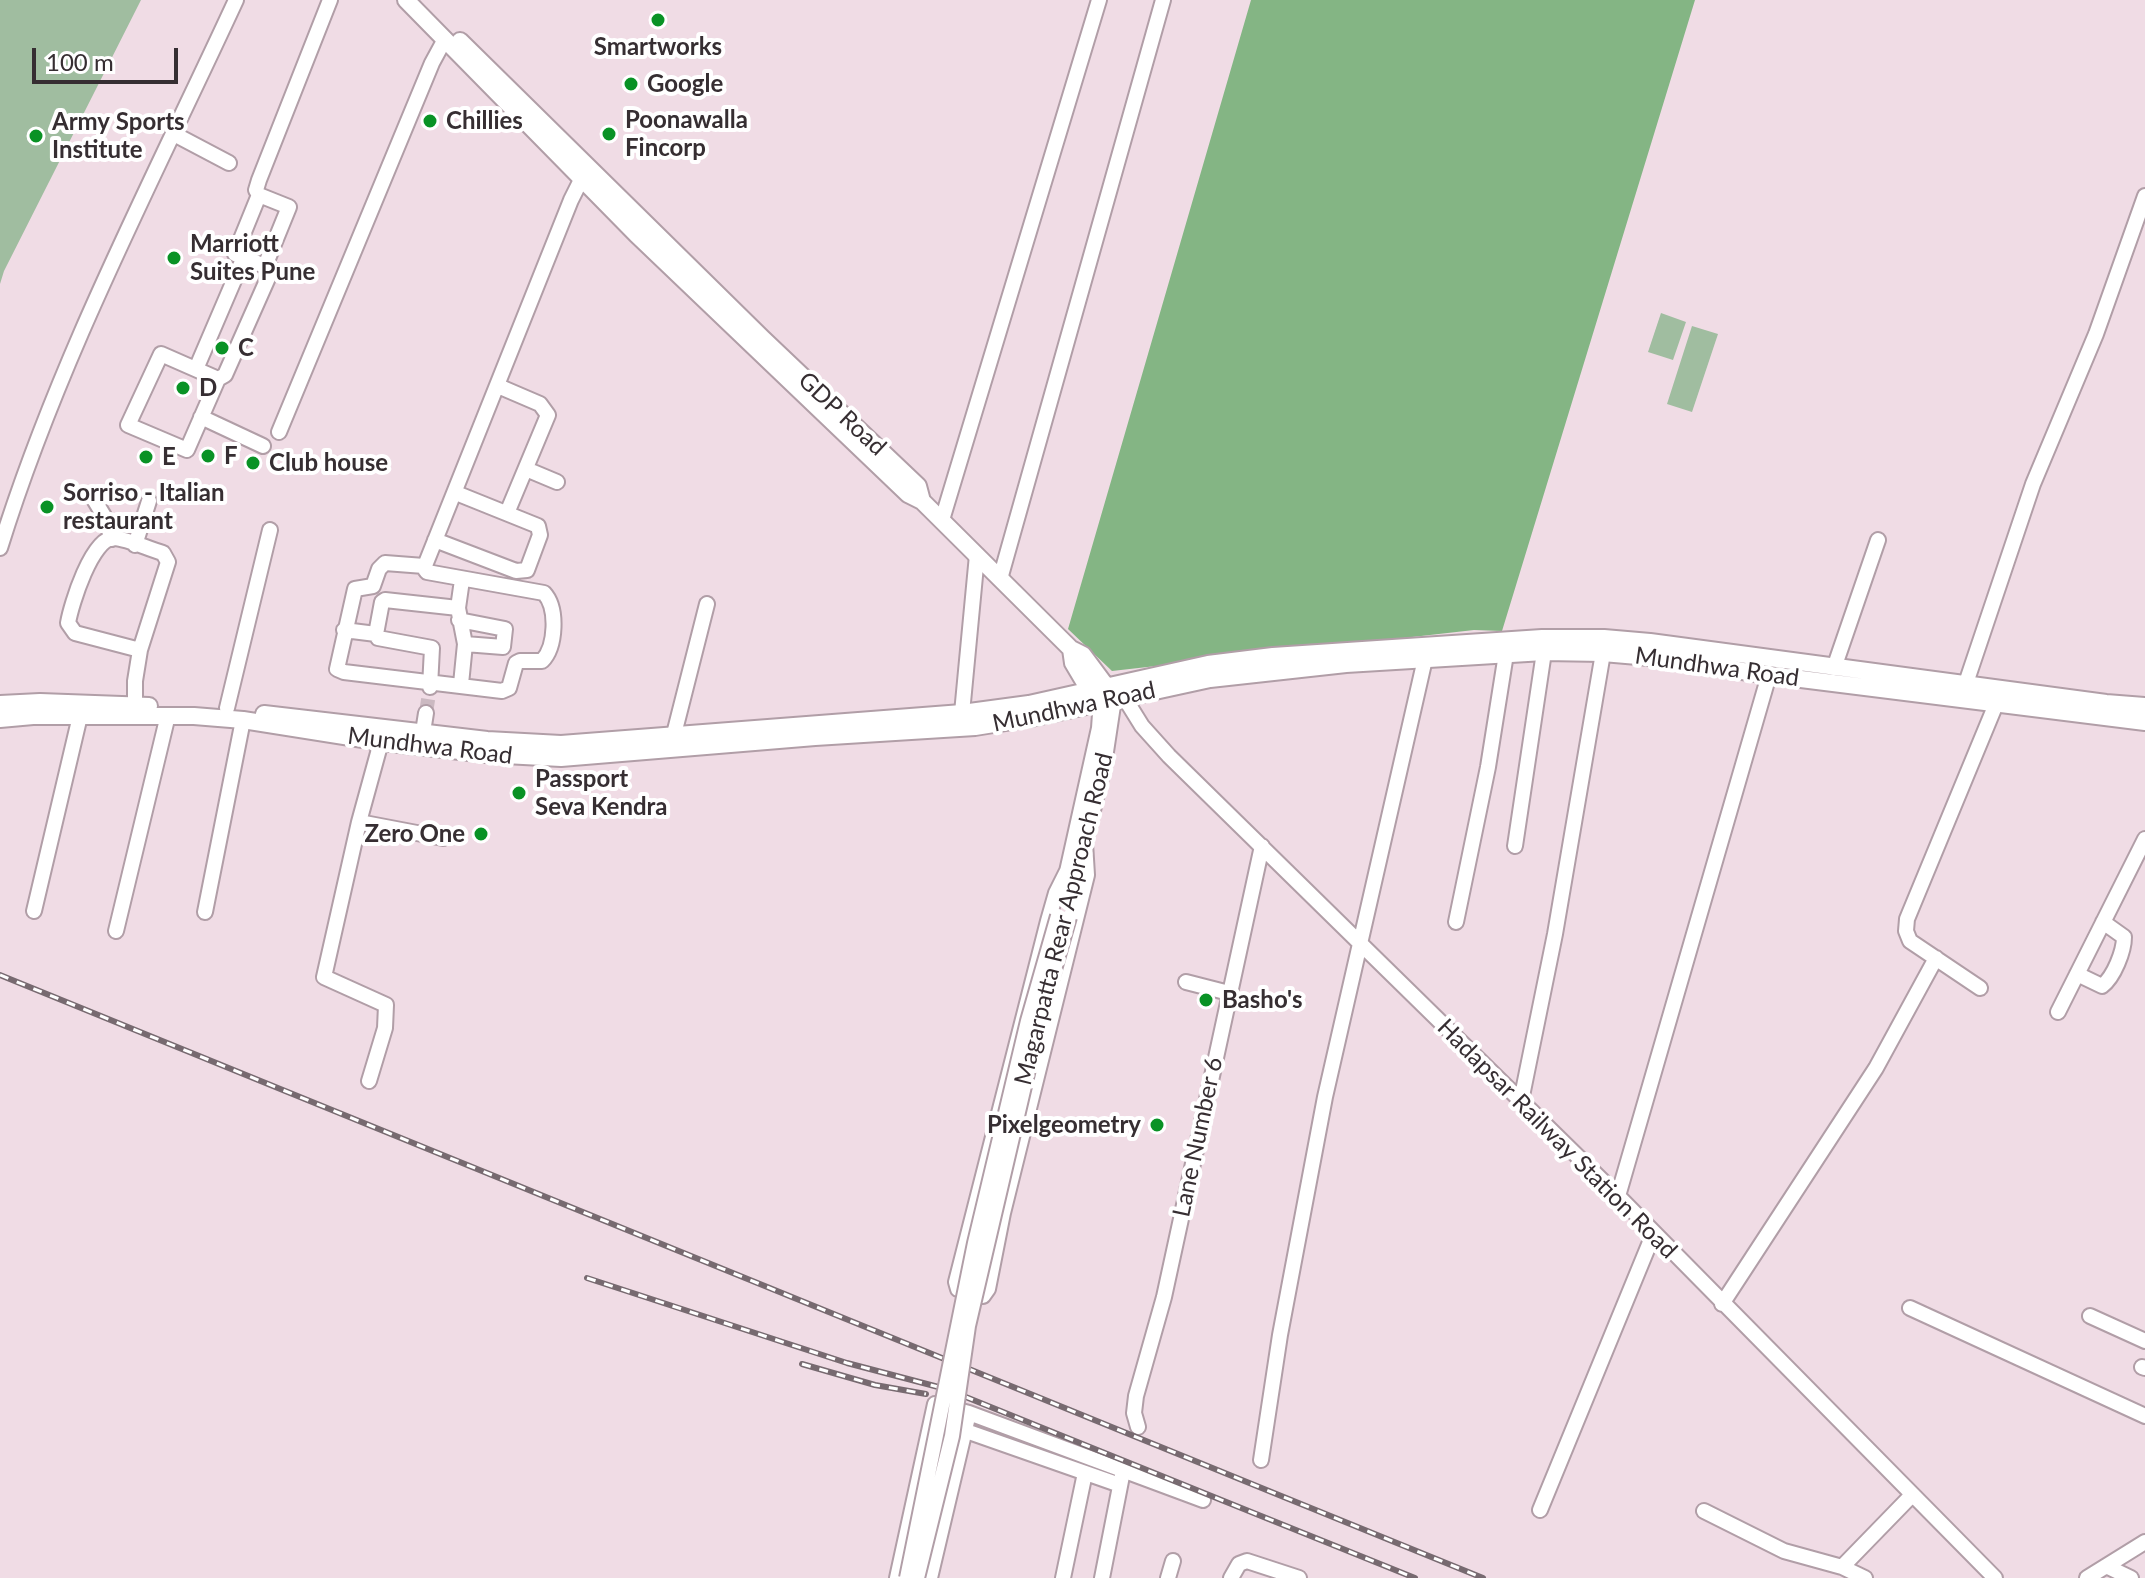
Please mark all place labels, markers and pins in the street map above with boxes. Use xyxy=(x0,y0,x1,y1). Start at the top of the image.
marker: Smartworks xyxy=(649,11,667,29)
place label: Smartworks xyxy=(594,33,722,61)
place label: Google xyxy=(647,70,723,98)
marker: Google xyxy=(622,75,640,93)
place label: Poonawalla Fincorp xyxy=(625,106,748,162)
place label: Chillies xyxy=(446,107,523,135)
place label: Army Sports Institute xyxy=(52,108,185,164)
marker: Chillies xyxy=(421,112,439,130)
marker: Poonawalla Fincorp xyxy=(600,125,618,143)
marker: Army Sports Institute xyxy=(27,127,45,145)
place label: Marriott Suites Pune xyxy=(190,230,315,286)
marker: Marriott Suites Pune xyxy=(165,249,183,267)
place label: C xyxy=(238,334,254,362)
marker: C xyxy=(213,339,231,357)
place label: D xyxy=(199,374,217,402)
marker: D xyxy=(174,379,192,397)
place label: F xyxy=(224,442,238,470)
place label: E xyxy=(162,443,176,471)
marker: F xyxy=(199,447,217,465)
marker: E xyxy=(137,448,155,466)
place label: Club house xyxy=(269,449,388,477)
marker: Club house xyxy=(244,454,262,472)
place label: Sorriso - Italian restaurant xyxy=(63,479,225,535)
marker: Sorriso - Italian restaurant xyxy=(38,498,56,516)
place label: Passport Seva Kendra xyxy=(535,765,668,821)
marker: Passport Seva Kendra xyxy=(510,784,528,802)
place label: Zero One xyxy=(364,820,465,848)
marker: Zero One xyxy=(472,825,490,843)
place label: Basho's xyxy=(1222,986,1302,1014)
marker: Basho's xyxy=(1197,991,1215,1009)
place label: Pixelgeometry xyxy=(987,1111,1141,1139)
marker: Pixelgeometry xyxy=(1148,1116,1166,1134)

